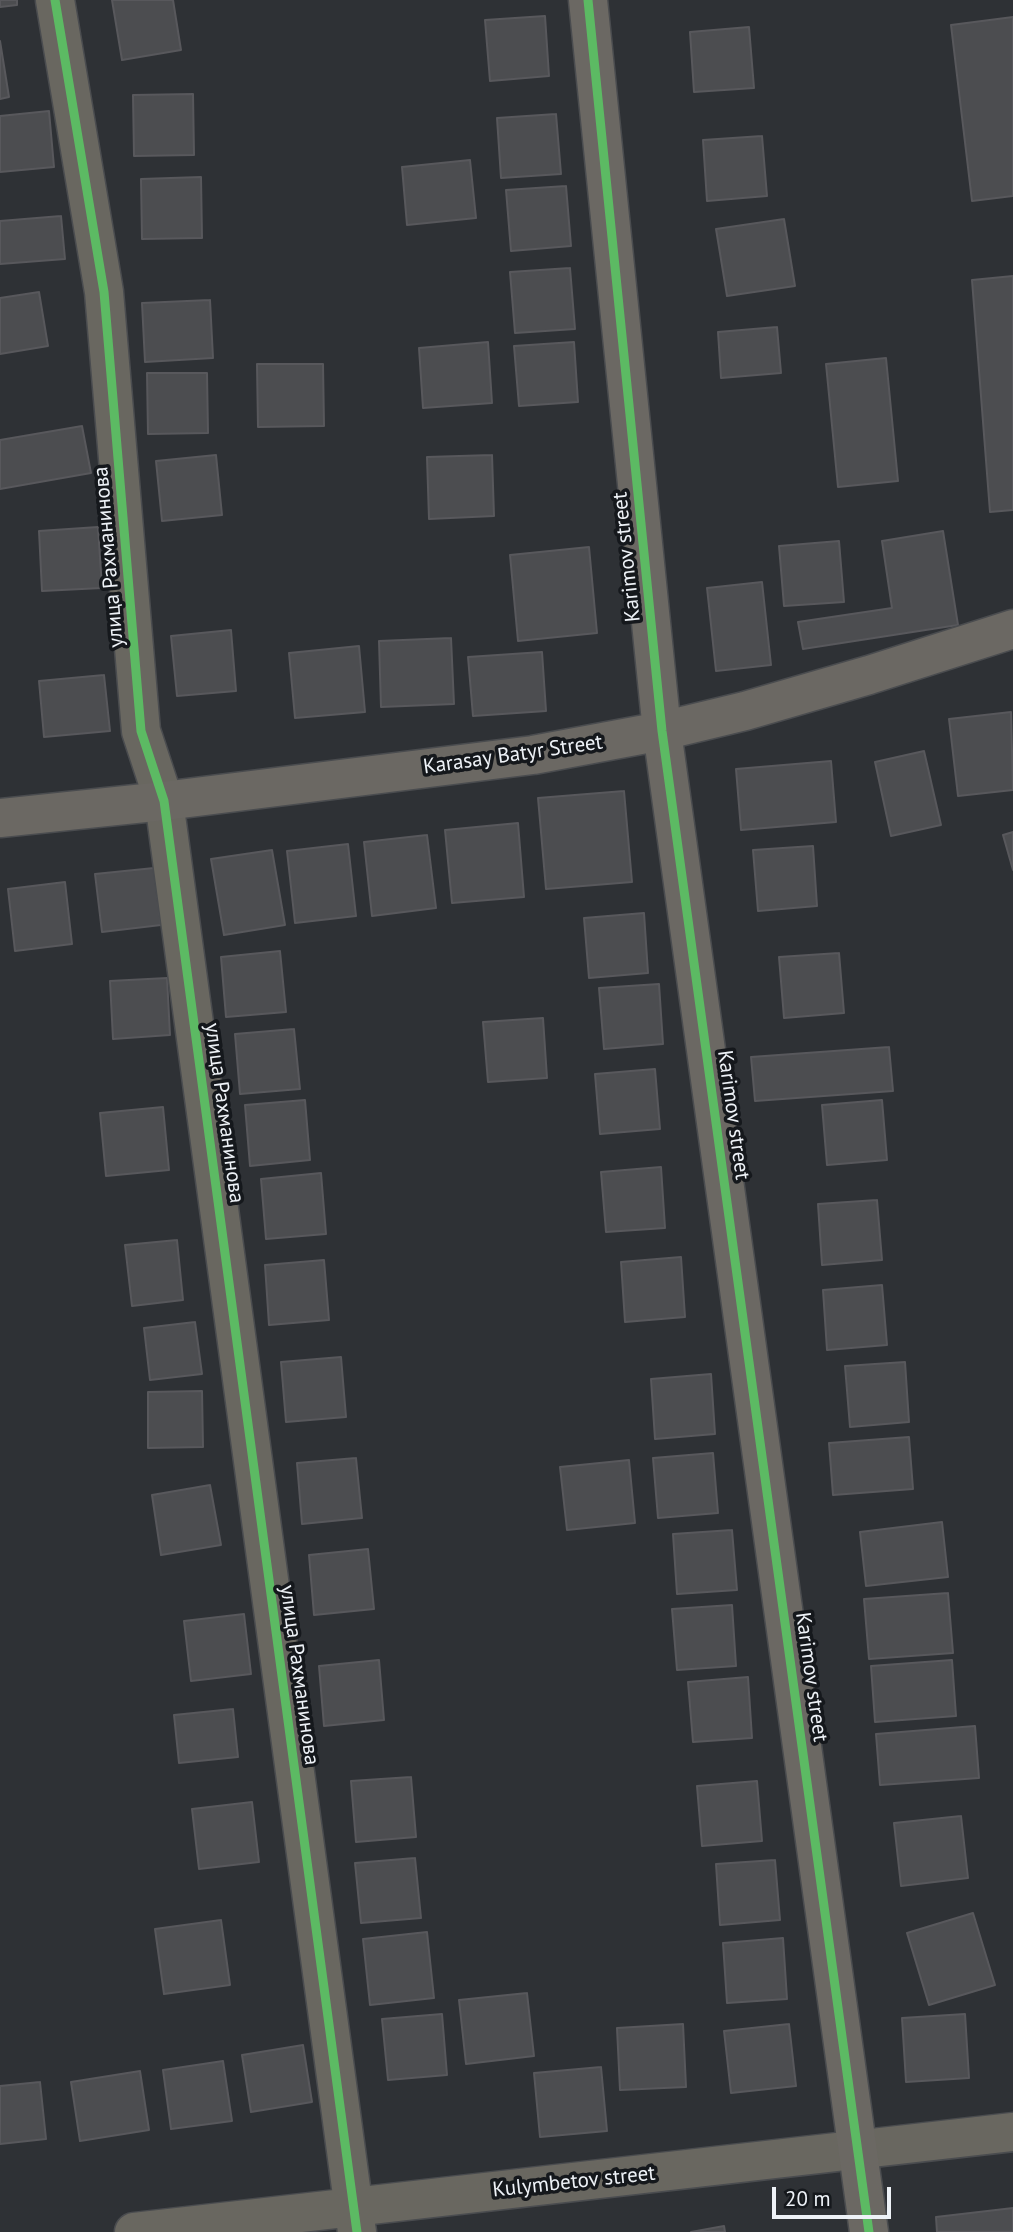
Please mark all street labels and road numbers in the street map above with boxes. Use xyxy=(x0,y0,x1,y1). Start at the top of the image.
street label: улица Рахманинова xyxy=(89,465,129,649)
street label: Karimov street xyxy=(608,491,646,623)
street label: Karasay Batyr Street xyxy=(422,730,604,780)
street label: улица Рахманинова xyxy=(199,1021,249,1205)
street label: Karimov street xyxy=(711,1049,755,1181)
street label: улица Рахманинова xyxy=(274,1583,324,1767)
street label: Karimov street xyxy=(789,1611,833,1743)
street label: Kulymbetov street xyxy=(491,2161,657,2203)

